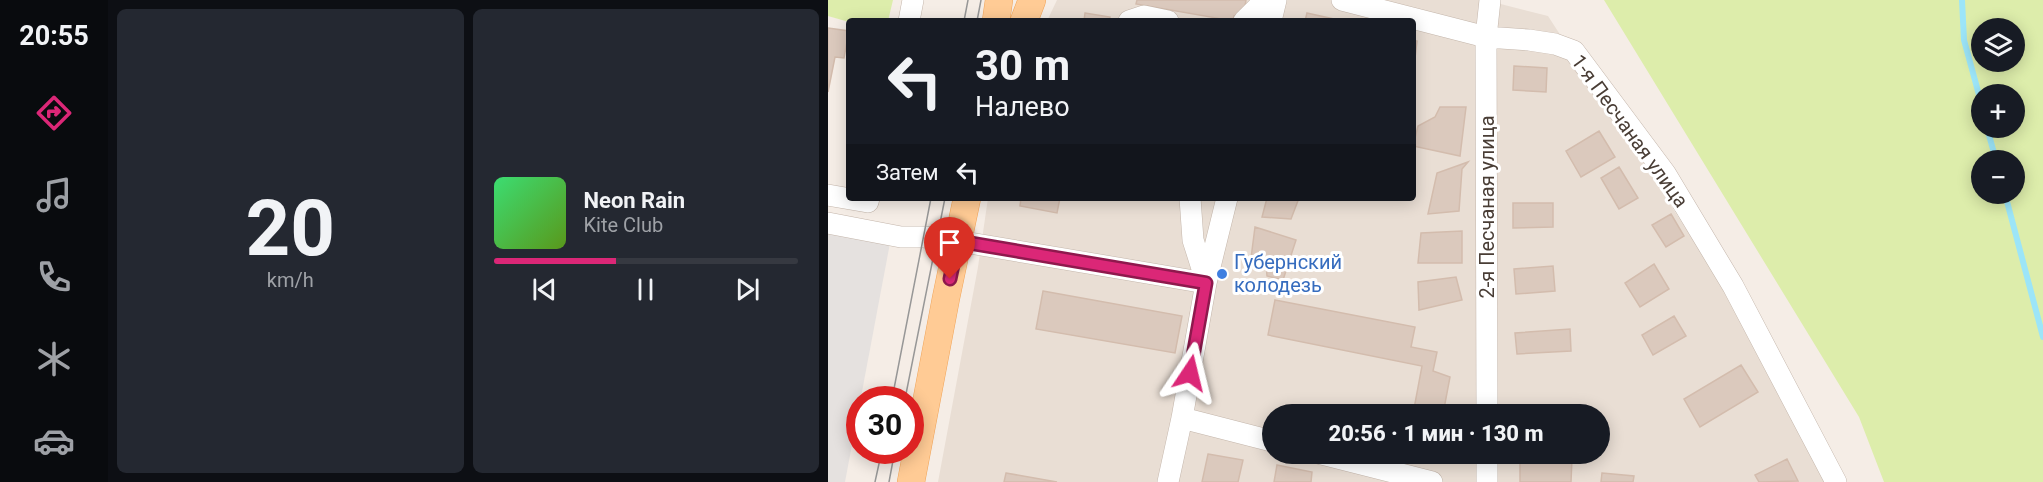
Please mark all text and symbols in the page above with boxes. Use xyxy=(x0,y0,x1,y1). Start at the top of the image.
map controls xyxy=(1971,18,2025,204)
button: layers xyxy=(1971,18,2025,72)
text: 20:55 xyxy=(19,20,89,52)
text: 30 m xyxy=(975,41,1070,90)
icon: left xyxy=(876,42,954,120)
street label: 1-я Песчаная улица xyxy=(1566,50,1694,212)
button: + xyxy=(1971,84,2025,138)
text: Налево xyxy=(975,91,1070,123)
icon: directions xyxy=(33,92,75,134)
street label: 2-я Песчаная улица xyxy=(1475,115,1499,299)
button: − xyxy=(1971,150,2025,204)
icon: left xyxy=(951,156,984,189)
text: Затем xyxy=(876,160,939,185)
icon: music xyxy=(33,174,75,216)
text: 20 xyxy=(245,183,335,274)
text: Neon Rain xyxy=(584,188,685,213)
text: Kite Club xyxy=(584,213,663,237)
pin xyxy=(924,217,975,279)
icon: arrive xyxy=(933,226,966,259)
place label: Губернский колодезь xyxy=(1234,250,1342,297)
icon: phone xyxy=(33,256,75,298)
marker: Губернский колодезь xyxy=(1215,267,1229,281)
text: km/h xyxy=(267,268,314,292)
icon: previous xyxy=(528,273,561,306)
icon: pause xyxy=(629,273,662,306)
icon: next xyxy=(731,273,764,306)
icon: climate xyxy=(33,338,75,380)
position arrow xyxy=(1158,341,1222,405)
speed limit sign: 30 xyxy=(846,386,924,464)
icon: car xyxy=(33,420,75,462)
text: 20:56 · 1 мин · 130 m xyxy=(1328,421,1544,446)

